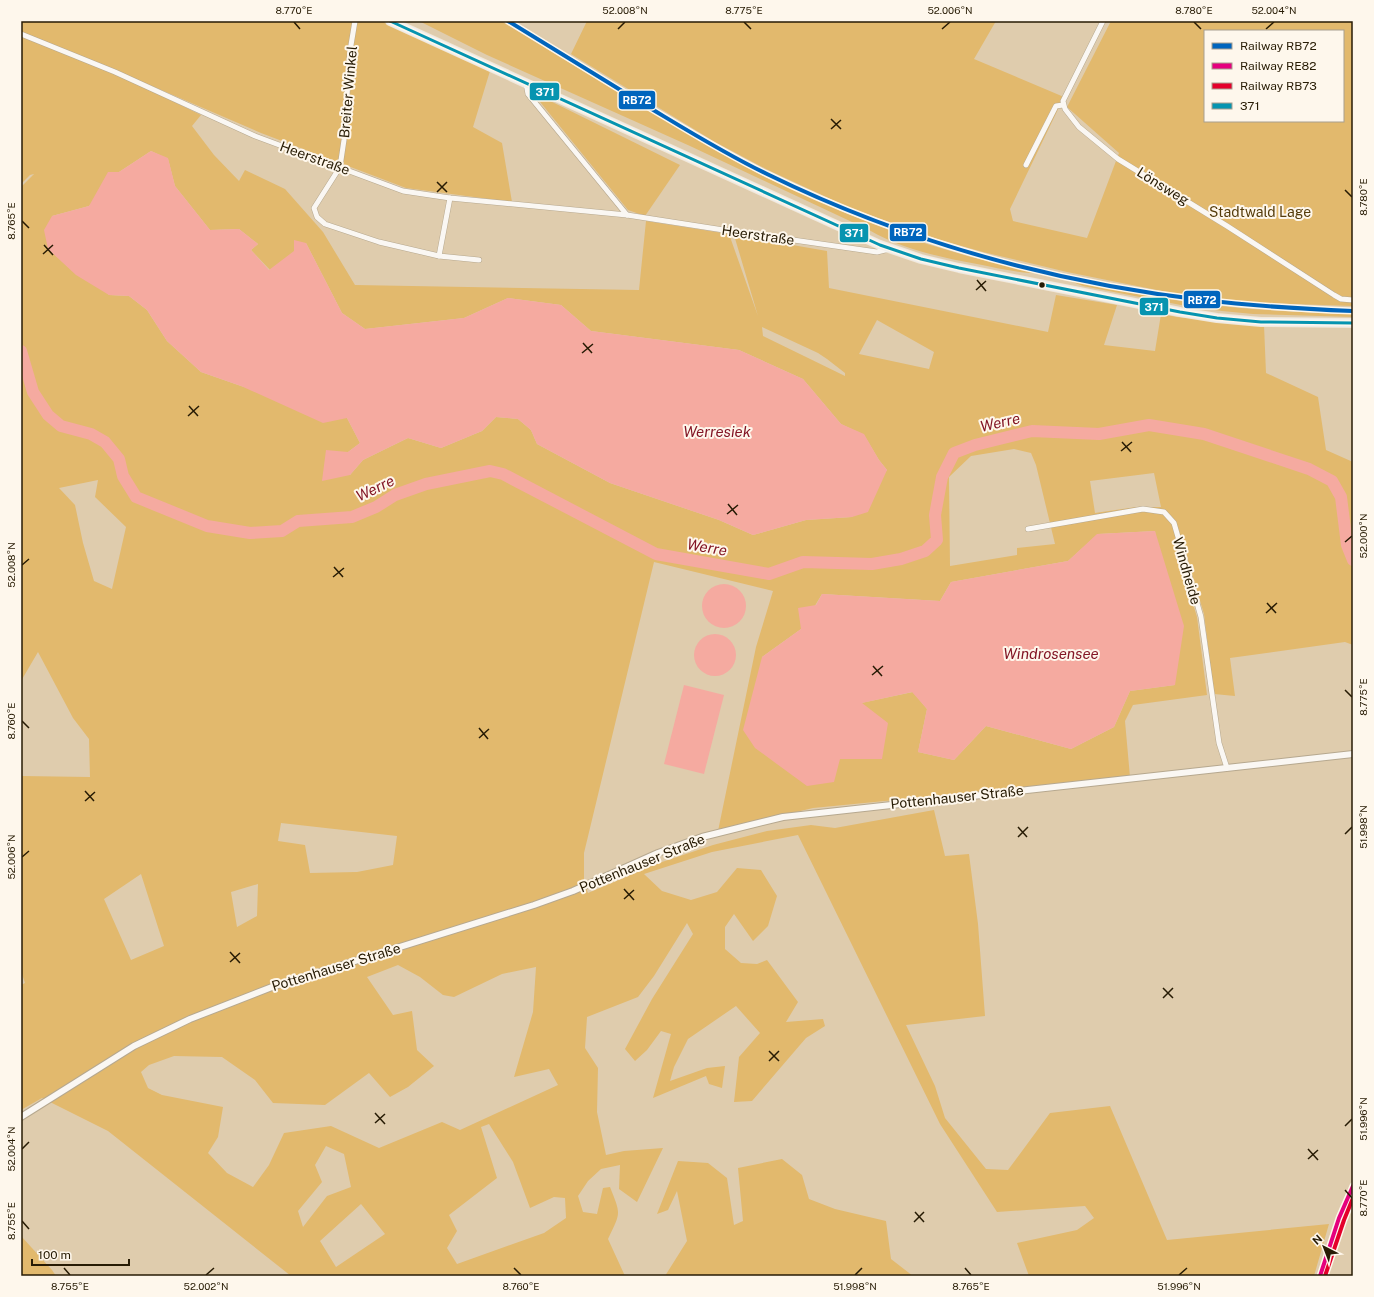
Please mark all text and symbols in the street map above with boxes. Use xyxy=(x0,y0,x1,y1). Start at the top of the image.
text: 8.770°E xyxy=(275,4,313,16)
text: 52.008°N xyxy=(602,4,648,16)
text: 8.775°E xyxy=(725,4,763,16)
text: 52.006°N xyxy=(927,4,973,16)
text: 8.780°E xyxy=(1175,4,1213,16)
text: 52.004°N xyxy=(1251,4,1297,16)
legend xyxy=(1204,30,1344,122)
text: Railway RB72 xyxy=(1240,39,1317,53)
street label: Breiter Winkel xyxy=(336,45,360,139)
text: Railway RE82 xyxy=(1240,59,1317,73)
text: Railway RB73 xyxy=(1240,79,1317,93)
line badge: 371 xyxy=(529,82,560,101)
text: 371 xyxy=(536,86,554,98)
line badge: RB72 xyxy=(618,90,656,110)
text: RB72 xyxy=(622,94,652,106)
text: 371 xyxy=(1240,99,1260,113)
street label: Heerstraße xyxy=(278,138,352,178)
street label: Lönsweg xyxy=(1134,164,1192,208)
text: 8.780°E xyxy=(1357,178,1369,216)
text: 8.765°E xyxy=(5,202,17,240)
park label: Stadtwald Lage xyxy=(1209,204,1311,220)
street label: Heerstraße xyxy=(721,222,796,248)
line badge: 371 xyxy=(839,223,869,243)
line badge: RB72 xyxy=(889,223,927,242)
text: RB72 xyxy=(893,226,923,238)
text: 371 xyxy=(845,227,863,239)
unlabelled marker xyxy=(1037,280,1047,290)
line badge: RB72 xyxy=(1183,290,1221,309)
text: RB72 xyxy=(1187,294,1217,306)
line badge: 371 xyxy=(1139,297,1169,316)
text: 371 xyxy=(1145,301,1163,313)
water label: Werre xyxy=(978,409,1022,435)
water label: Werresiek xyxy=(683,423,752,440)
water label: Werre xyxy=(353,471,397,505)
text: 52.000°N xyxy=(1357,513,1369,559)
water label: Werre xyxy=(686,535,728,559)
street label: Windheide xyxy=(1170,536,1204,607)
text: 52.008°N xyxy=(5,542,17,588)
water label: Windrosensee xyxy=(1003,645,1099,662)
text: 8.775°E xyxy=(1357,678,1369,716)
text: 8.760°E xyxy=(5,702,17,740)
street label: Pottenhauser Straße xyxy=(890,782,1024,812)
text: 51.998°N xyxy=(1357,805,1369,849)
street label: Pottenhauser Straße xyxy=(577,830,707,895)
text: 52.006°N xyxy=(5,834,17,880)
street label: Pottenhauser Straße xyxy=(270,940,402,994)
text: 51.996°N xyxy=(1357,1097,1369,1141)
text: 52.004°N xyxy=(5,1126,17,1172)
text: 8.770°E xyxy=(1357,1179,1369,1217)
text: 8.755°E xyxy=(5,1202,17,1240)
north arrow xyxy=(1304,1227,1344,1267)
text: N xyxy=(1310,1232,1325,1247)
scale bar xyxy=(32,1241,129,1267)
text: 100 m xyxy=(38,1248,71,1262)
text: 8.755°E xyxy=(51,1280,89,1292)
text: 52.002°N xyxy=(184,1280,228,1292)
text: 8.760°E xyxy=(502,1280,540,1292)
text: 51.998°N xyxy=(833,1280,877,1292)
text: 8.765°E xyxy=(952,1280,990,1292)
text: 51.996°N xyxy=(1157,1280,1201,1292)

